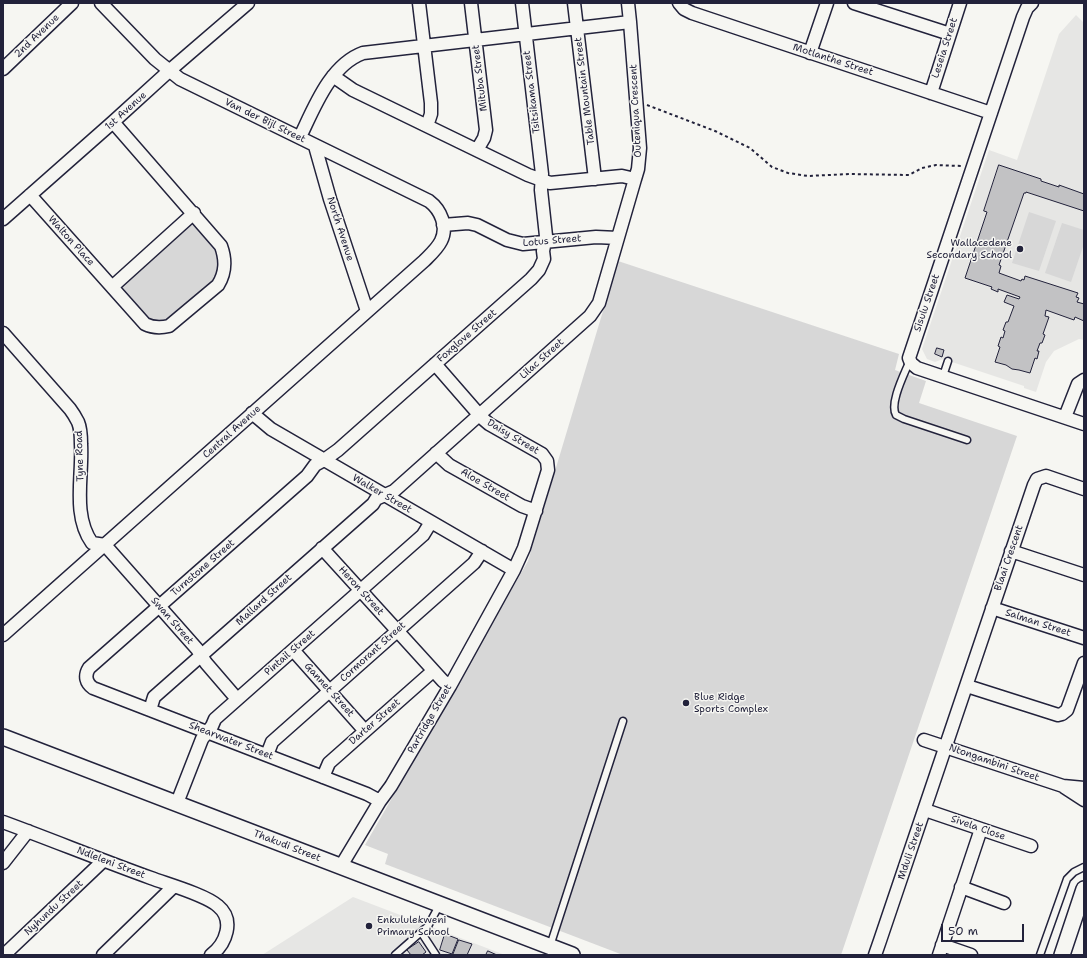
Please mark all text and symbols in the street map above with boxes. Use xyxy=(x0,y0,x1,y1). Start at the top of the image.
street label: 2nd Avenue xyxy=(12,12,62,60)
street label: Leseia Street xyxy=(930,16,960,80)
street label: Table Mountain Street xyxy=(572,37,598,145)
street label: Motlanthe Street xyxy=(791,41,875,79)
street label: Mituba Street xyxy=(470,44,490,112)
street label: Tsitsikama Street xyxy=(521,50,543,134)
street label: Outeniqua Crescent xyxy=(628,64,644,158)
street label: 1st Avenue xyxy=(103,89,149,133)
street label: Van der Bijl Street xyxy=(223,96,307,146)
street label: North Avenue xyxy=(324,195,356,263)
street label: Walton Place xyxy=(45,213,97,269)
street label: Lotus Street xyxy=(522,232,582,250)
place label: Wallacedene Secondary School xyxy=(927,237,1012,260)
marker: Wallacedene Secondary School xyxy=(1015,244,1025,254)
street label: Sisulu Street xyxy=(912,273,942,333)
street label: Foxglove Street xyxy=(435,307,499,365)
street label: Lilac Street xyxy=(518,336,566,382)
street label: Central Avenue xyxy=(201,403,263,461)
street label: Daisy Street xyxy=(485,417,541,457)
street label: Tyne Road xyxy=(73,430,87,482)
street label: Aloe Street xyxy=(458,466,512,504)
street label: Walker Street xyxy=(350,472,414,516)
street label: Blaai Crescent xyxy=(992,524,1026,592)
street label: Turnstone Street xyxy=(169,537,237,599)
street label: Heron Street xyxy=(336,564,386,618)
street label: Mallard Street xyxy=(234,572,294,628)
street label: Swan Street xyxy=(148,595,196,647)
street label: Salman Street xyxy=(1004,607,1072,639)
street label: Cormorant Street xyxy=(338,619,408,685)
street label: Pintail Street xyxy=(262,628,318,678)
street label: Gannet Street xyxy=(302,660,356,720)
street label: Partridge Street xyxy=(405,682,455,756)
place label: Blue Ridge Sports Complex xyxy=(694,691,768,714)
street label: Darter Street xyxy=(347,696,403,748)
marker: Blue Ridge Sports Complex xyxy=(681,698,691,708)
street label: Shearwater Street xyxy=(187,719,275,763)
street label: Ntongambini Street xyxy=(947,742,1041,784)
street label: Sivela Close xyxy=(949,813,1007,843)
street label: Mduli Street xyxy=(896,821,926,881)
street label: Thakudi Street xyxy=(252,828,322,864)
street label: Ndleleni Street xyxy=(75,844,147,882)
street label: Nyhundu Street xyxy=(22,878,86,938)
place label: Enkululekweni Primary School xyxy=(377,914,449,938)
scale bar xyxy=(943,916,1026,942)
marker: Enkululekweni Primary School xyxy=(364,921,374,931)
text: 50 m xyxy=(948,923,978,939)

